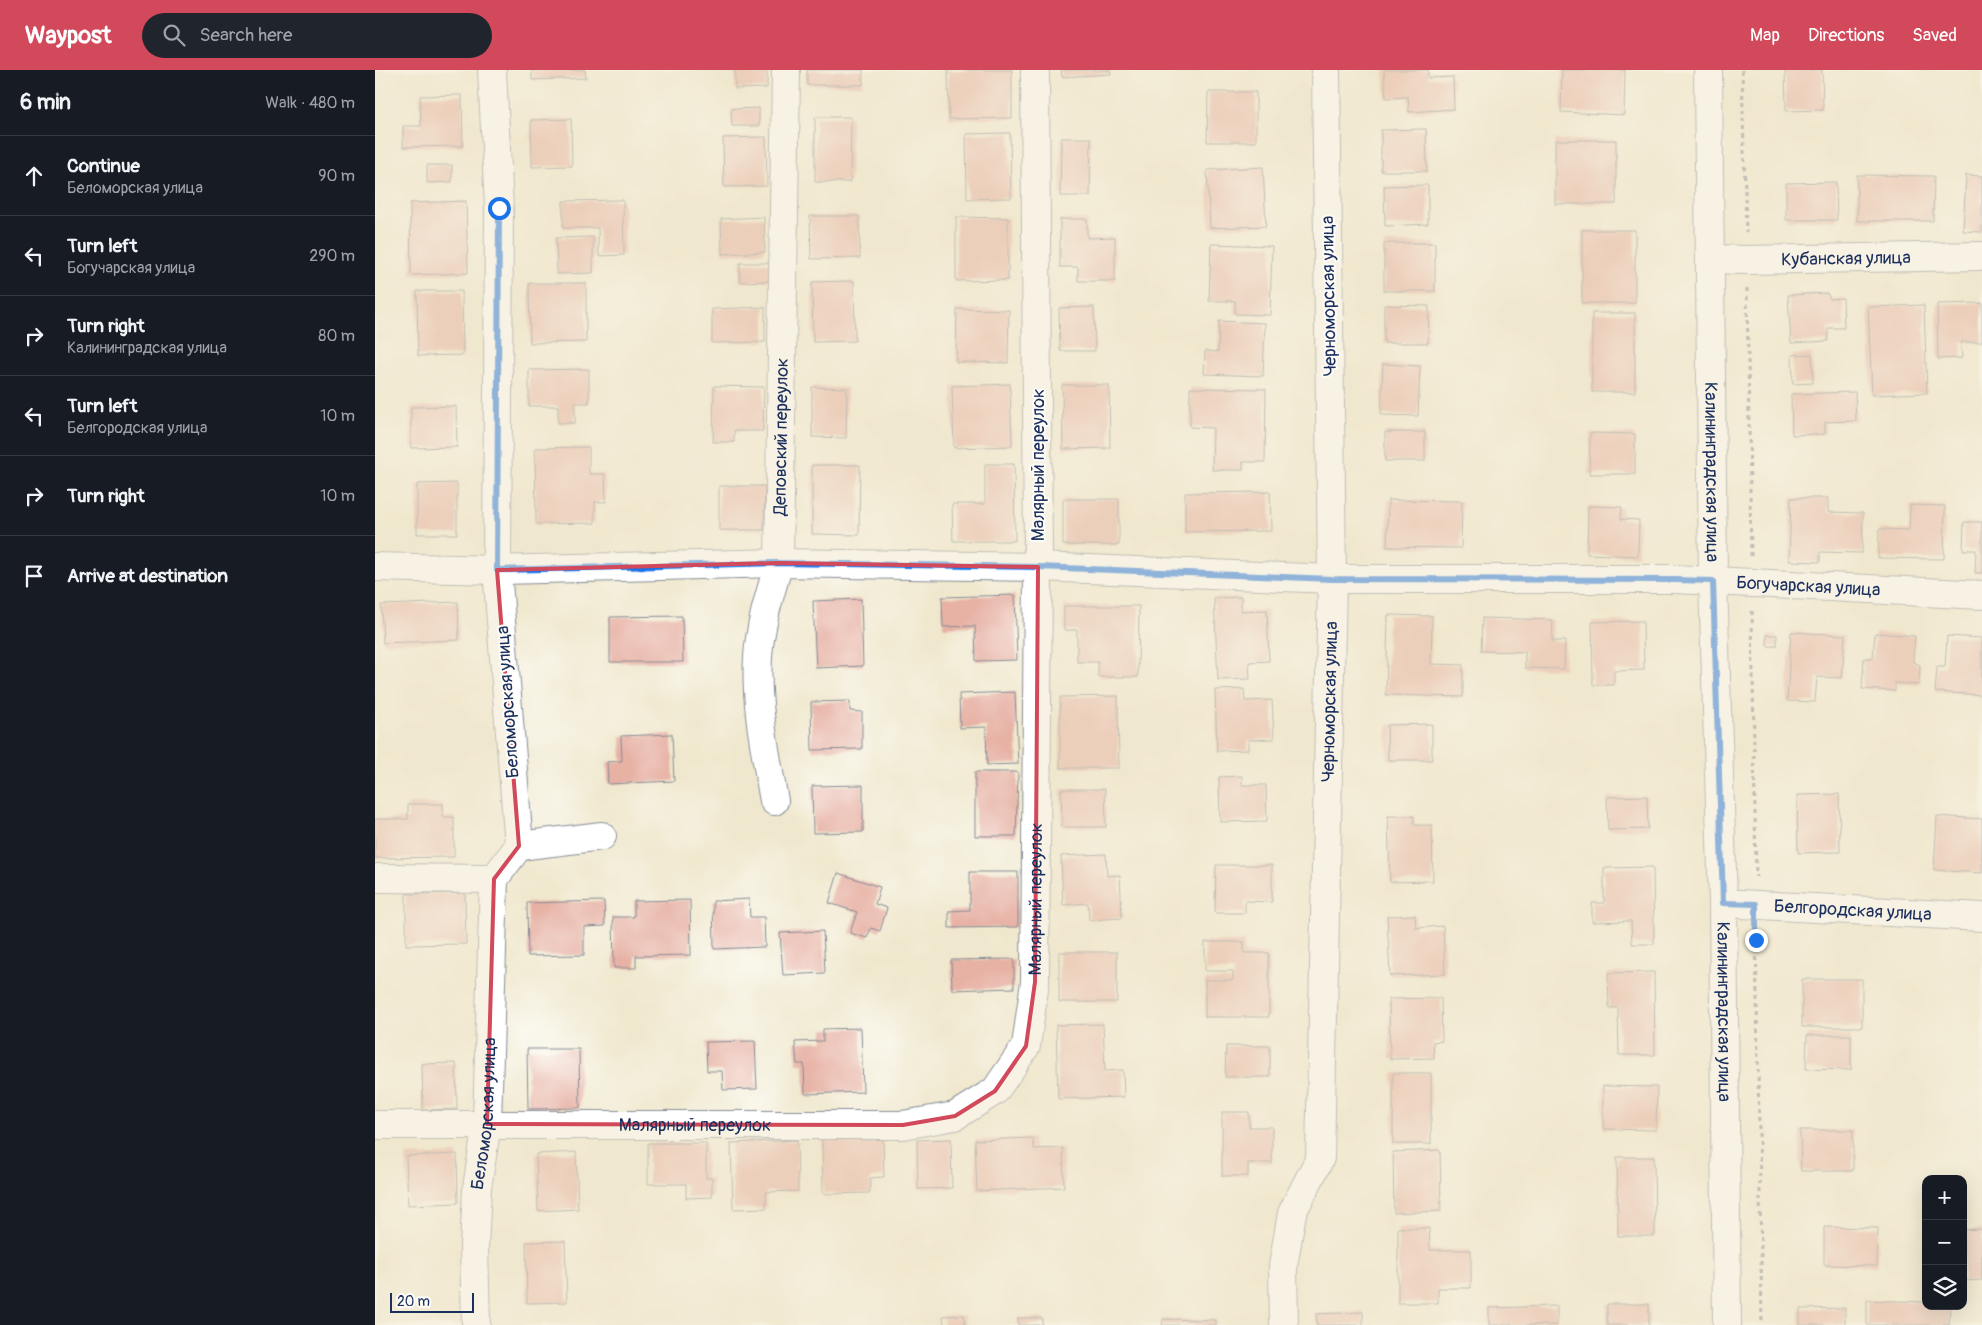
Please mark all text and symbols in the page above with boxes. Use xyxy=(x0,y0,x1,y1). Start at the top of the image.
search box xyxy=(142,13,492,58)
text: Waypost xyxy=(25,21,112,50)
icon: search xyxy=(160,21,188,49)
text: Search here xyxy=(200,23,292,47)
text: Map xyxy=(1750,24,1780,47)
text: Directions xyxy=(1808,24,1884,47)
text: Saved xyxy=(1912,24,1957,47)
text: 6 min xyxy=(20,89,71,116)
text: Walk · 480 m xyxy=(265,93,355,113)
text: Continue xyxy=(67,154,140,178)
icon: ahead xyxy=(20,162,48,190)
text: 90 m xyxy=(318,166,355,186)
text: Беломорская улица xyxy=(67,178,203,198)
route start xyxy=(488,197,511,220)
street label: Черноморская улица xyxy=(1316,215,1342,377)
text: Turn left xyxy=(67,234,137,258)
icon: left xyxy=(20,242,48,270)
text: 290 m xyxy=(309,246,355,266)
street label: Кубанская улица xyxy=(1781,246,1911,271)
text: Богучарская улица xyxy=(67,258,195,278)
text: Turn right xyxy=(67,314,145,338)
icon: right xyxy=(20,322,48,350)
text: 80 m xyxy=(318,326,355,346)
text: Калининградская улица xyxy=(67,338,227,358)
street label: Деповский переулок xyxy=(768,358,793,517)
street label: Калининградская улица xyxy=(1700,382,1724,562)
street label: Малярный переулок xyxy=(1027,389,1050,541)
text: Turn left xyxy=(67,394,137,418)
icon: left xyxy=(20,402,48,430)
text: 10 m xyxy=(320,406,355,426)
text: Белгородская улица xyxy=(67,418,207,438)
icon: right xyxy=(20,482,48,510)
text: Turn right xyxy=(67,484,145,508)
text: 10 m xyxy=(320,486,355,506)
icon: arrive xyxy=(20,562,48,590)
text: Arrive at destination xyxy=(67,564,228,588)
street label: Богучарская улица xyxy=(1736,571,1881,601)
street label: Черноморская улица xyxy=(1316,621,1343,782)
street label: Беломорская улица xyxy=(491,625,525,779)
street label: Малярный переулок xyxy=(1024,823,1048,976)
street label: Белгородская улица xyxy=(1773,894,1932,926)
street label: Калининградская улица xyxy=(1712,922,1736,1102)
route end xyxy=(1745,929,1768,952)
street label: Беломорская улица xyxy=(465,1037,501,1191)
street label: Малярный переулок xyxy=(619,1114,771,1137)
map controls xyxy=(1922,1175,1967,1310)
button: + xyxy=(1922,1175,1967,1220)
button: − xyxy=(1922,1220,1967,1265)
button: layers xyxy=(1922,1265,1967,1310)
scale bar xyxy=(390,1290,474,1313)
text: 20 m xyxy=(397,1293,430,1310)

